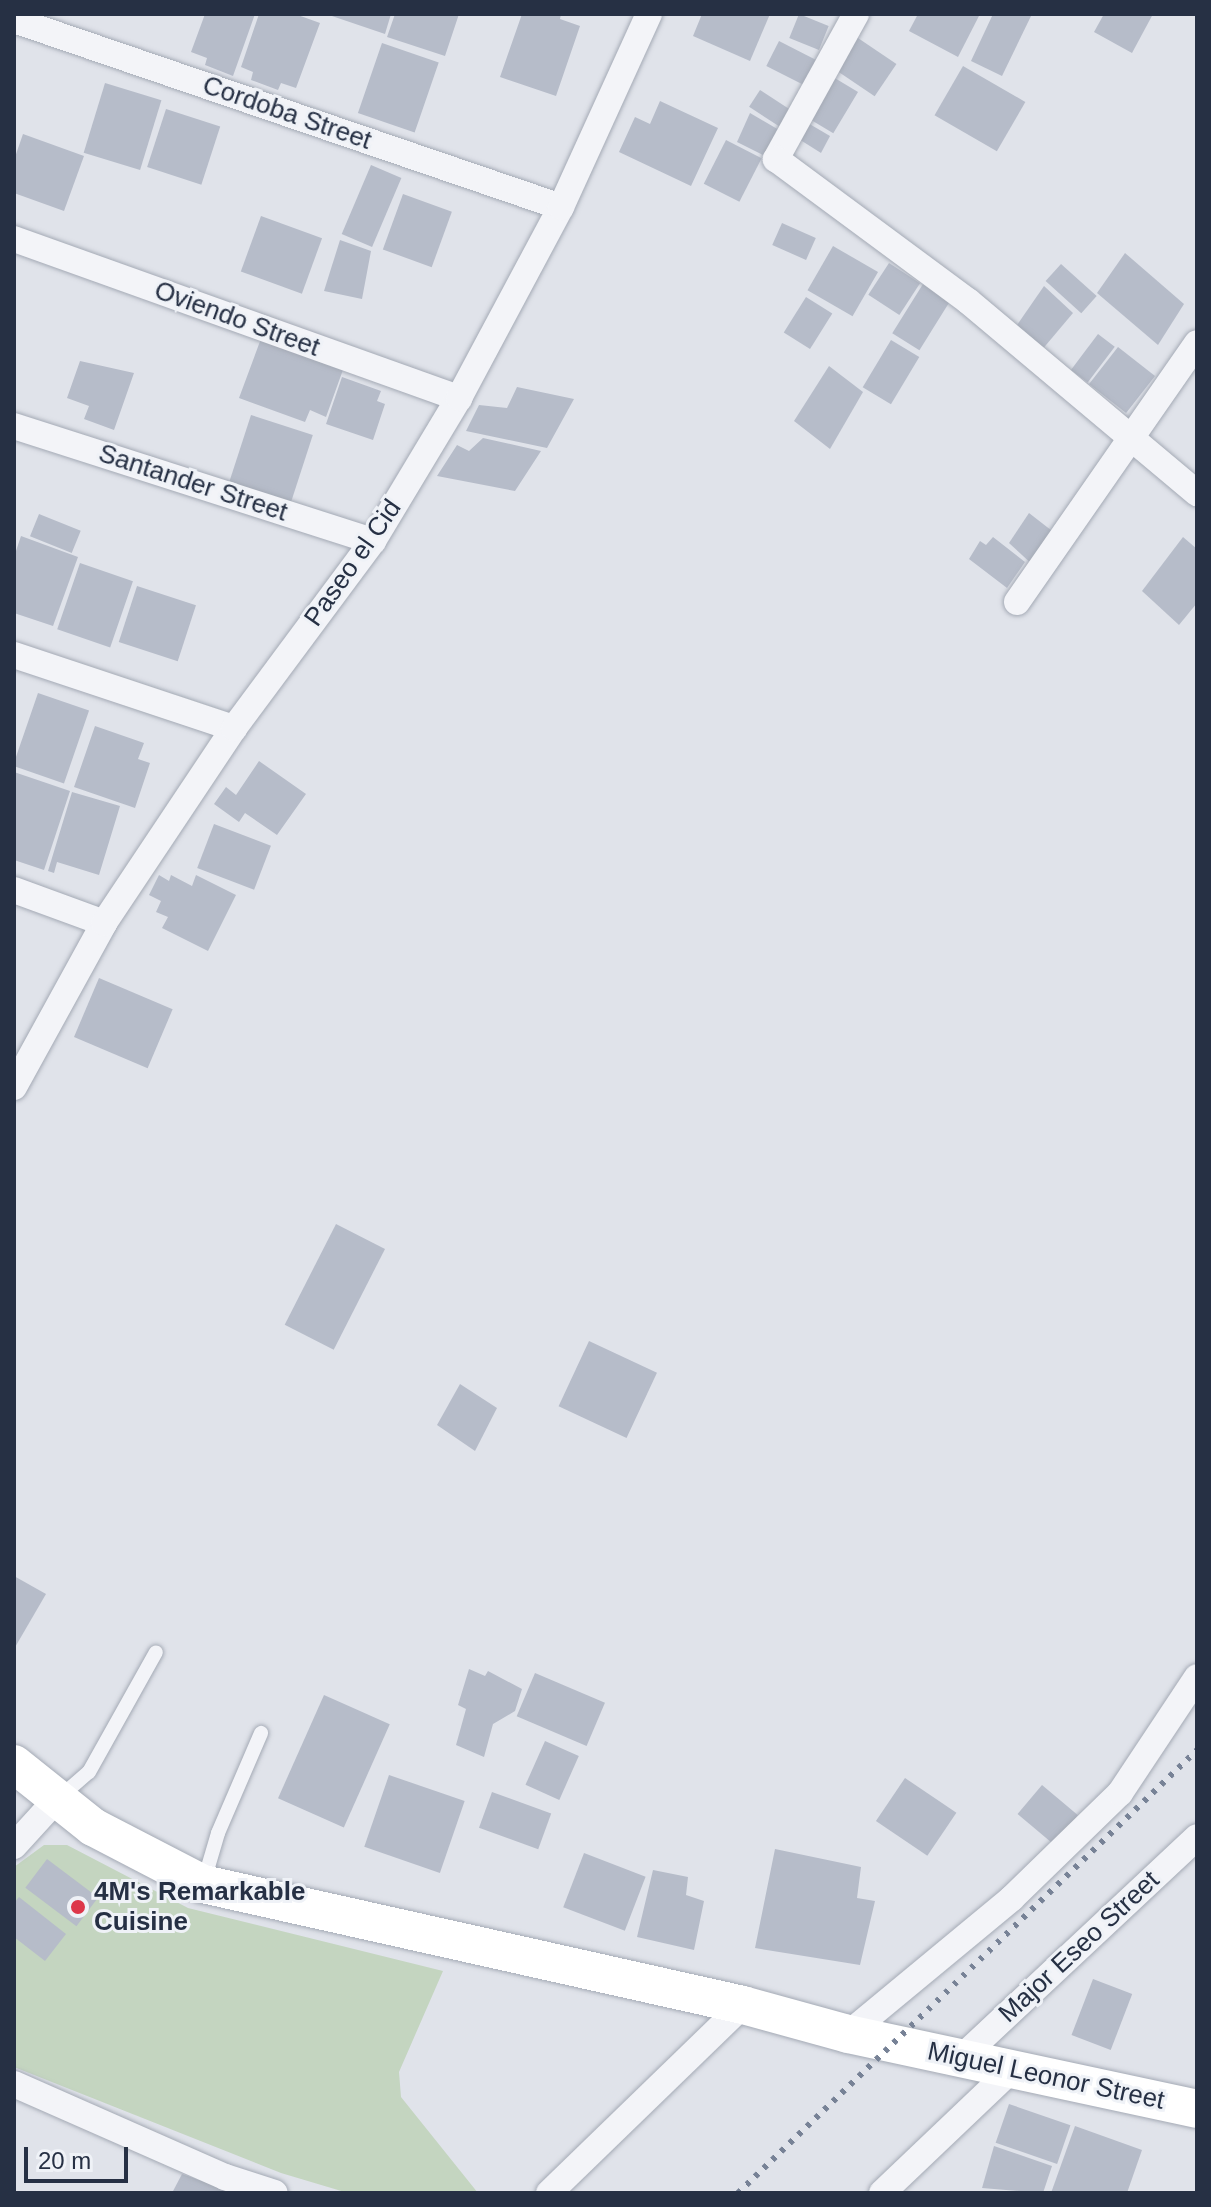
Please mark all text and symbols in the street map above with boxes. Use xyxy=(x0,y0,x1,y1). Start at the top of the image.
street label: Cordoba Street xyxy=(199,70,375,156)
street label: Oviendo Street xyxy=(150,275,324,363)
street label: Santander Street xyxy=(95,438,291,528)
street label: Paseo el Cid xyxy=(298,494,408,632)
street label: Major Eseo Street xyxy=(992,1865,1166,2029)
place label: 4M's Remarkable Cuisine xyxy=(94,1876,305,1938)
marker: 4M's Remarkable Cuisine xyxy=(69,1898,87,1916)
street label: Miguel Leonor Street xyxy=(925,2036,1167,2116)
scale bar xyxy=(28,2131,132,2181)
text: 20 m xyxy=(38,2147,91,2174)

